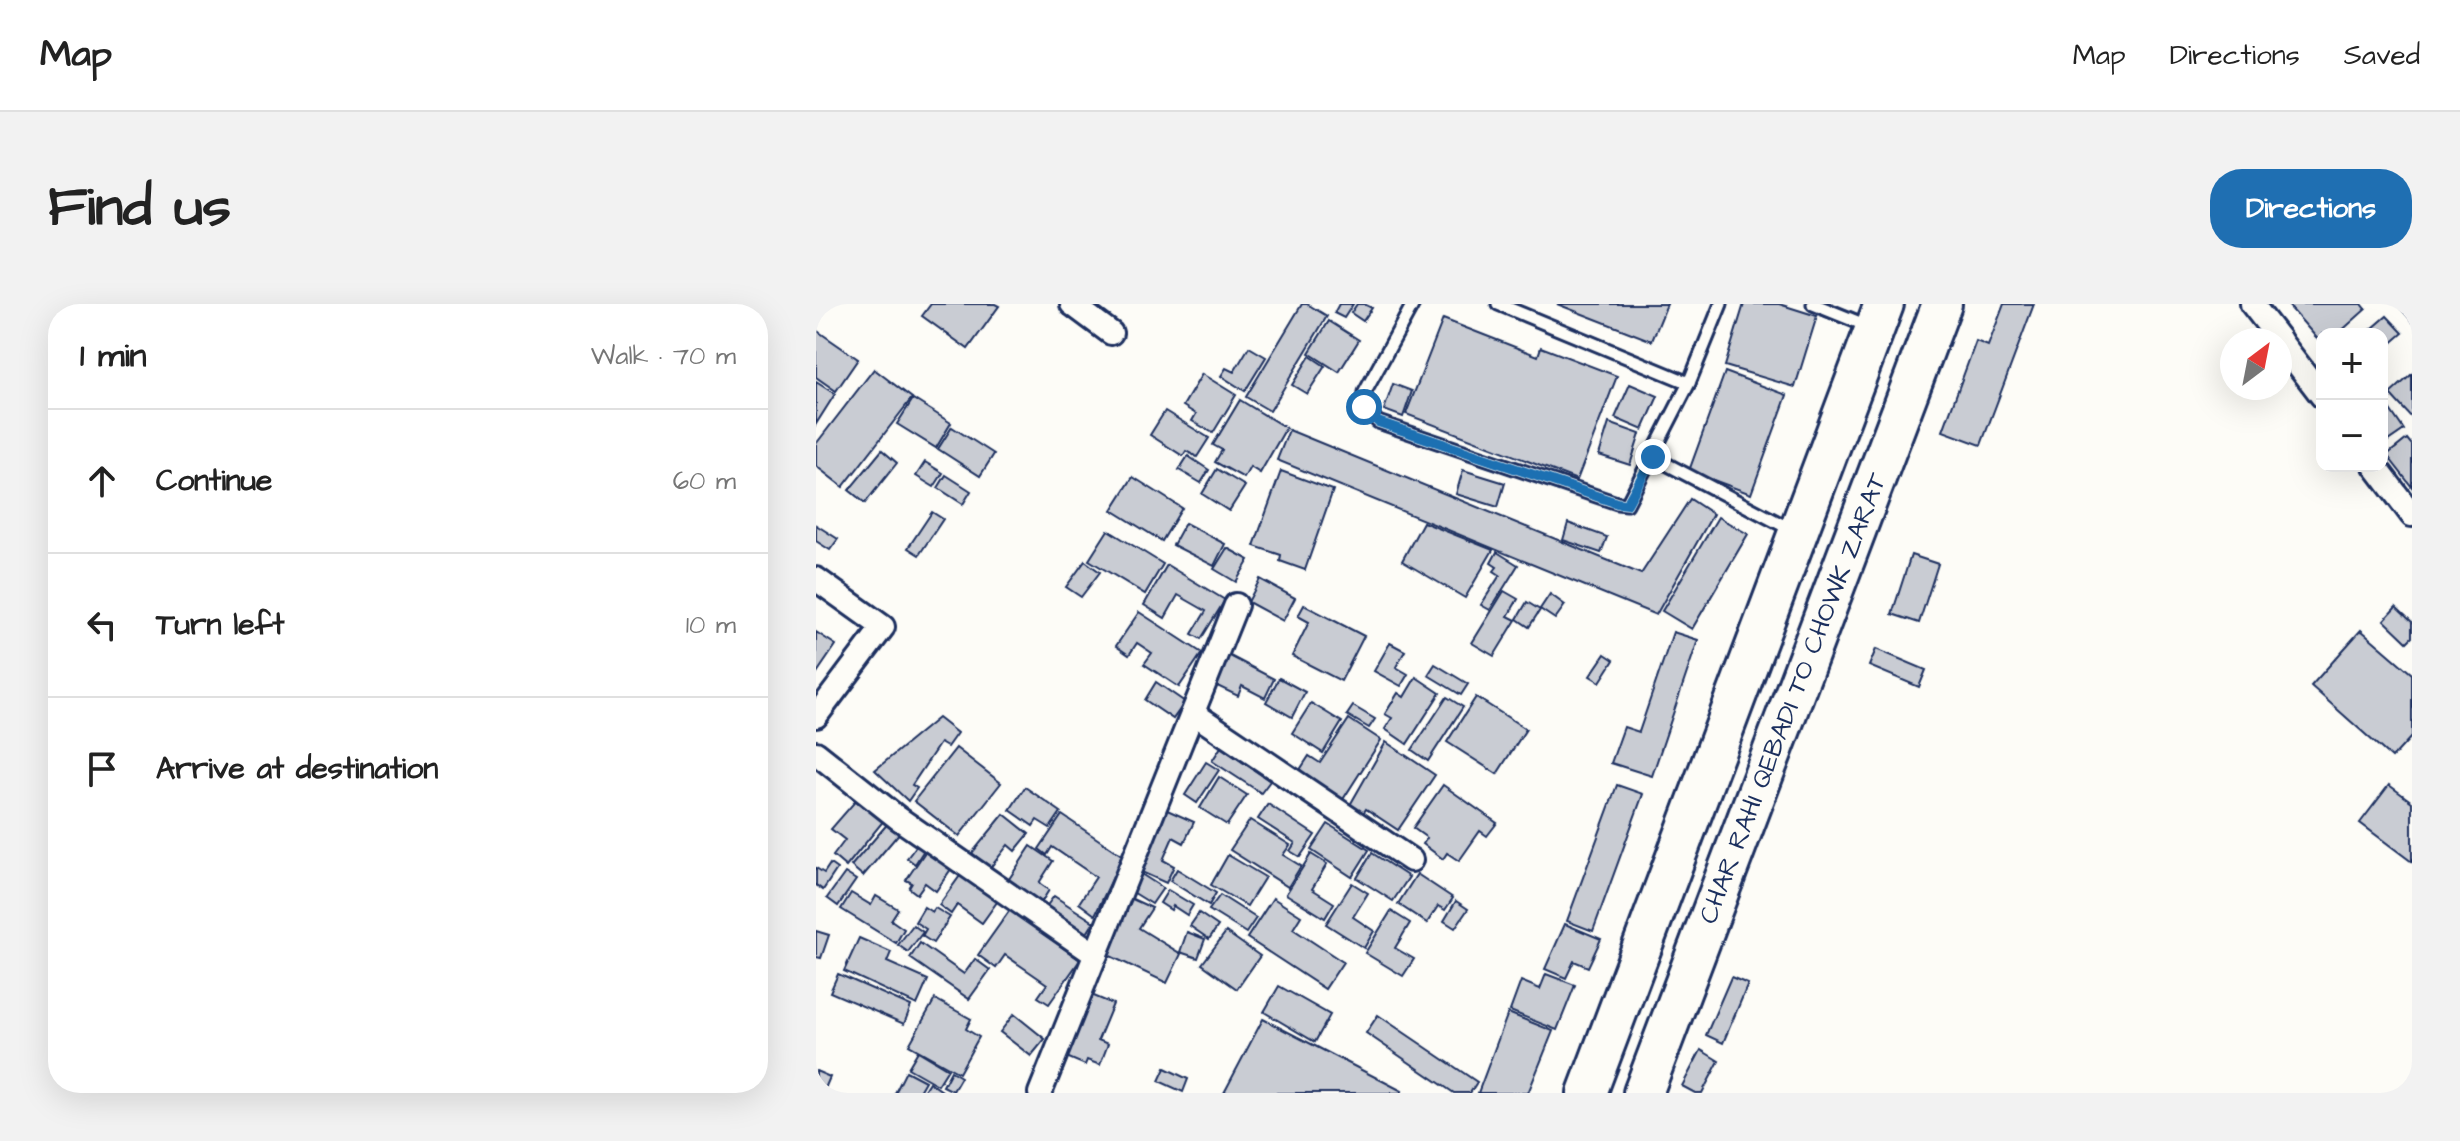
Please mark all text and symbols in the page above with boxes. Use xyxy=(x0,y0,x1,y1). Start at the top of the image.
text: Map xyxy=(40,29,112,81)
text: Map xyxy=(2073,36,2126,75)
text: Directions xyxy=(2170,36,2300,75)
text: Saved xyxy=(2344,36,2420,75)
text: Find us xyxy=(48,169,231,247)
button: Directions xyxy=(2210,169,2412,248)
north arrow xyxy=(2220,328,2292,400)
map controls xyxy=(2316,328,2388,472)
button: + xyxy=(2316,328,2388,400)
text: 1 min xyxy=(80,332,147,380)
text: Walk · 70 m xyxy=(591,338,736,374)
route start xyxy=(1346,389,1382,425)
button: − xyxy=(2316,400,2388,472)
route end xyxy=(1635,439,1671,475)
icon: ahead xyxy=(80,459,124,503)
text: Continue xyxy=(156,460,272,502)
text: 60 m xyxy=(673,463,736,499)
street label: CHAR RAHI QEBADI TO CHOWK ZARAT xyxy=(1690,467,1896,929)
icon: left xyxy=(80,603,124,647)
text: Turn left xyxy=(156,604,284,646)
text: 10 m xyxy=(686,607,736,643)
icon: arrive xyxy=(80,747,124,791)
text: Arrive at destination xyxy=(156,748,438,790)

